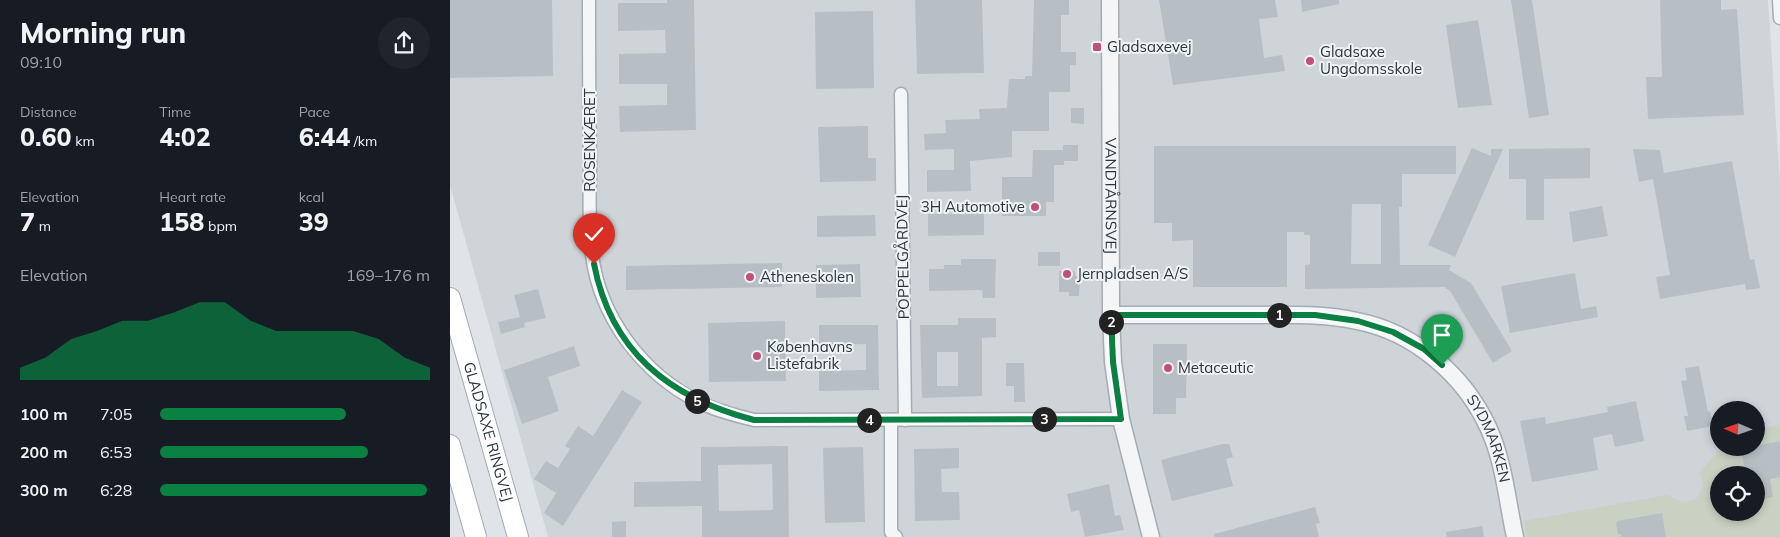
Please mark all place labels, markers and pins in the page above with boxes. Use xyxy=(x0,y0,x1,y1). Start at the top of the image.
place label: Gladsaxevej xyxy=(1107,37,1191,56)
marker: Gladsaxevej xyxy=(1091,41,1103,53)
place label: Gladsaxe Ungdomsskole xyxy=(1320,42,1422,78)
marker: Gladsaxe Ungdomsskole xyxy=(1304,55,1316,67)
place label: 3H Automotive xyxy=(921,197,1025,216)
marker: 3H Automotive xyxy=(1029,201,1041,213)
pin xyxy=(573,213,615,264)
place label: Jernpladsen A/S xyxy=(1077,264,1188,283)
place label: Atheneskolen xyxy=(760,267,854,286)
marker: Jernpladsen A/S xyxy=(1061,268,1073,280)
marker: Atheneskolen xyxy=(744,271,756,283)
pin: 1 xyxy=(1266,302,1292,328)
pin: 2 xyxy=(1098,310,1124,334)
pin xyxy=(1421,314,1463,365)
place label: Københavns Listefabrik xyxy=(767,337,853,373)
marker: Københavns Listefabrik xyxy=(751,350,763,362)
place label: Metaceutic xyxy=(1178,358,1254,377)
marker: Metaceutic xyxy=(1162,362,1174,374)
pin: 5 xyxy=(684,388,710,414)
pin: 3 xyxy=(1032,406,1056,432)
pin: 4 xyxy=(856,408,882,432)

